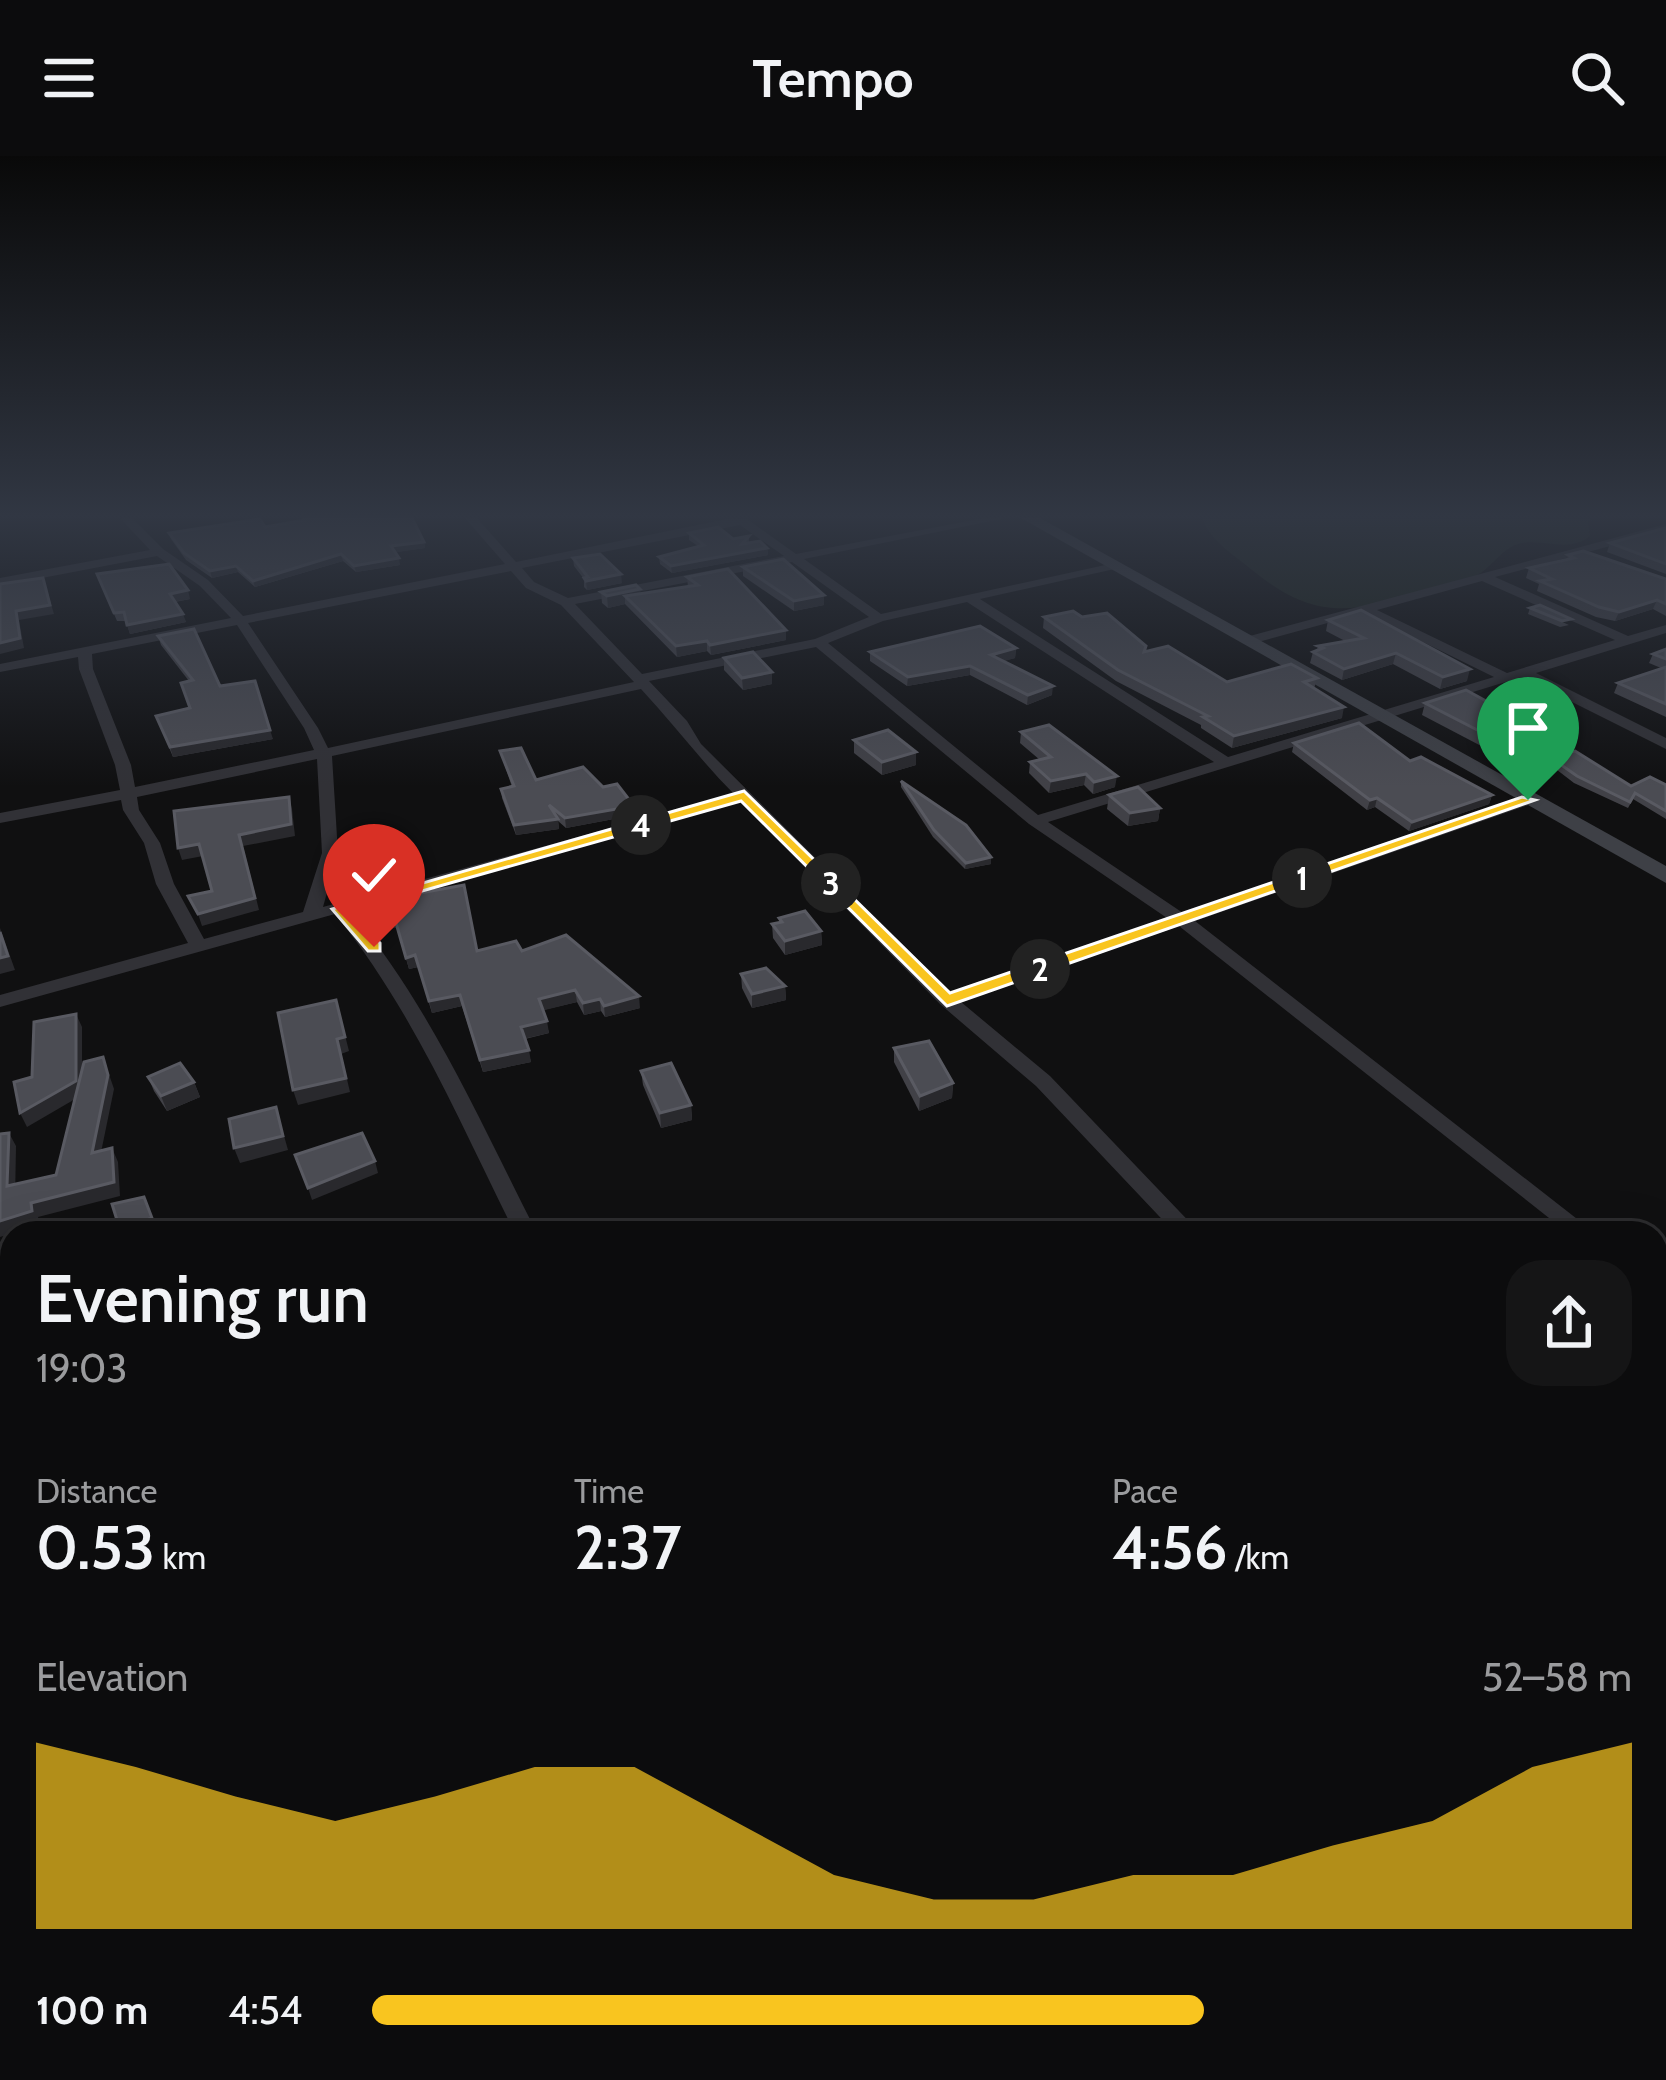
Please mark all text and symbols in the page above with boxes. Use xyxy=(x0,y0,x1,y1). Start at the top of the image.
icon: menu xyxy=(36,45,102,111)
text: Tempo xyxy=(752,45,914,111)
icon: search xyxy=(1564,45,1630,111)
pin xyxy=(1477,677,1579,800)
icon: arrive xyxy=(1495,695,1561,761)
pin: 4 xyxy=(611,795,671,855)
text: 4 xyxy=(631,805,651,845)
pin xyxy=(323,824,425,947)
icon: check xyxy=(341,842,407,908)
pin: 1 xyxy=(1272,848,1332,908)
pin: 3 xyxy=(801,853,861,913)
text: 1 xyxy=(1296,858,1308,898)
text: 3 xyxy=(822,863,840,903)
pin: 2 xyxy=(1010,939,1070,999)
text: 2 xyxy=(1031,949,1049,989)
text: Evening run xyxy=(36,1258,369,1339)
button: share xyxy=(1506,1260,1632,1386)
text: 19:03 xyxy=(36,1344,127,1392)
text: Distance xyxy=(36,1471,157,1511)
text: Time xyxy=(574,1471,644,1511)
text: Pace xyxy=(1112,1471,1178,1511)
text: 0.53 xyxy=(36,1511,155,1584)
text: 2:37 xyxy=(574,1511,681,1584)
text: 4:56 xyxy=(1112,1511,1228,1584)
text: km xyxy=(155,1537,206,1577)
text: /km xyxy=(1228,1537,1289,1577)
text: Elevation xyxy=(36,1653,188,1701)
text: 52–58 m xyxy=(1482,1653,1632,1701)
text: 100 m xyxy=(36,1986,148,2034)
text: 4:54 xyxy=(228,1986,302,2034)

